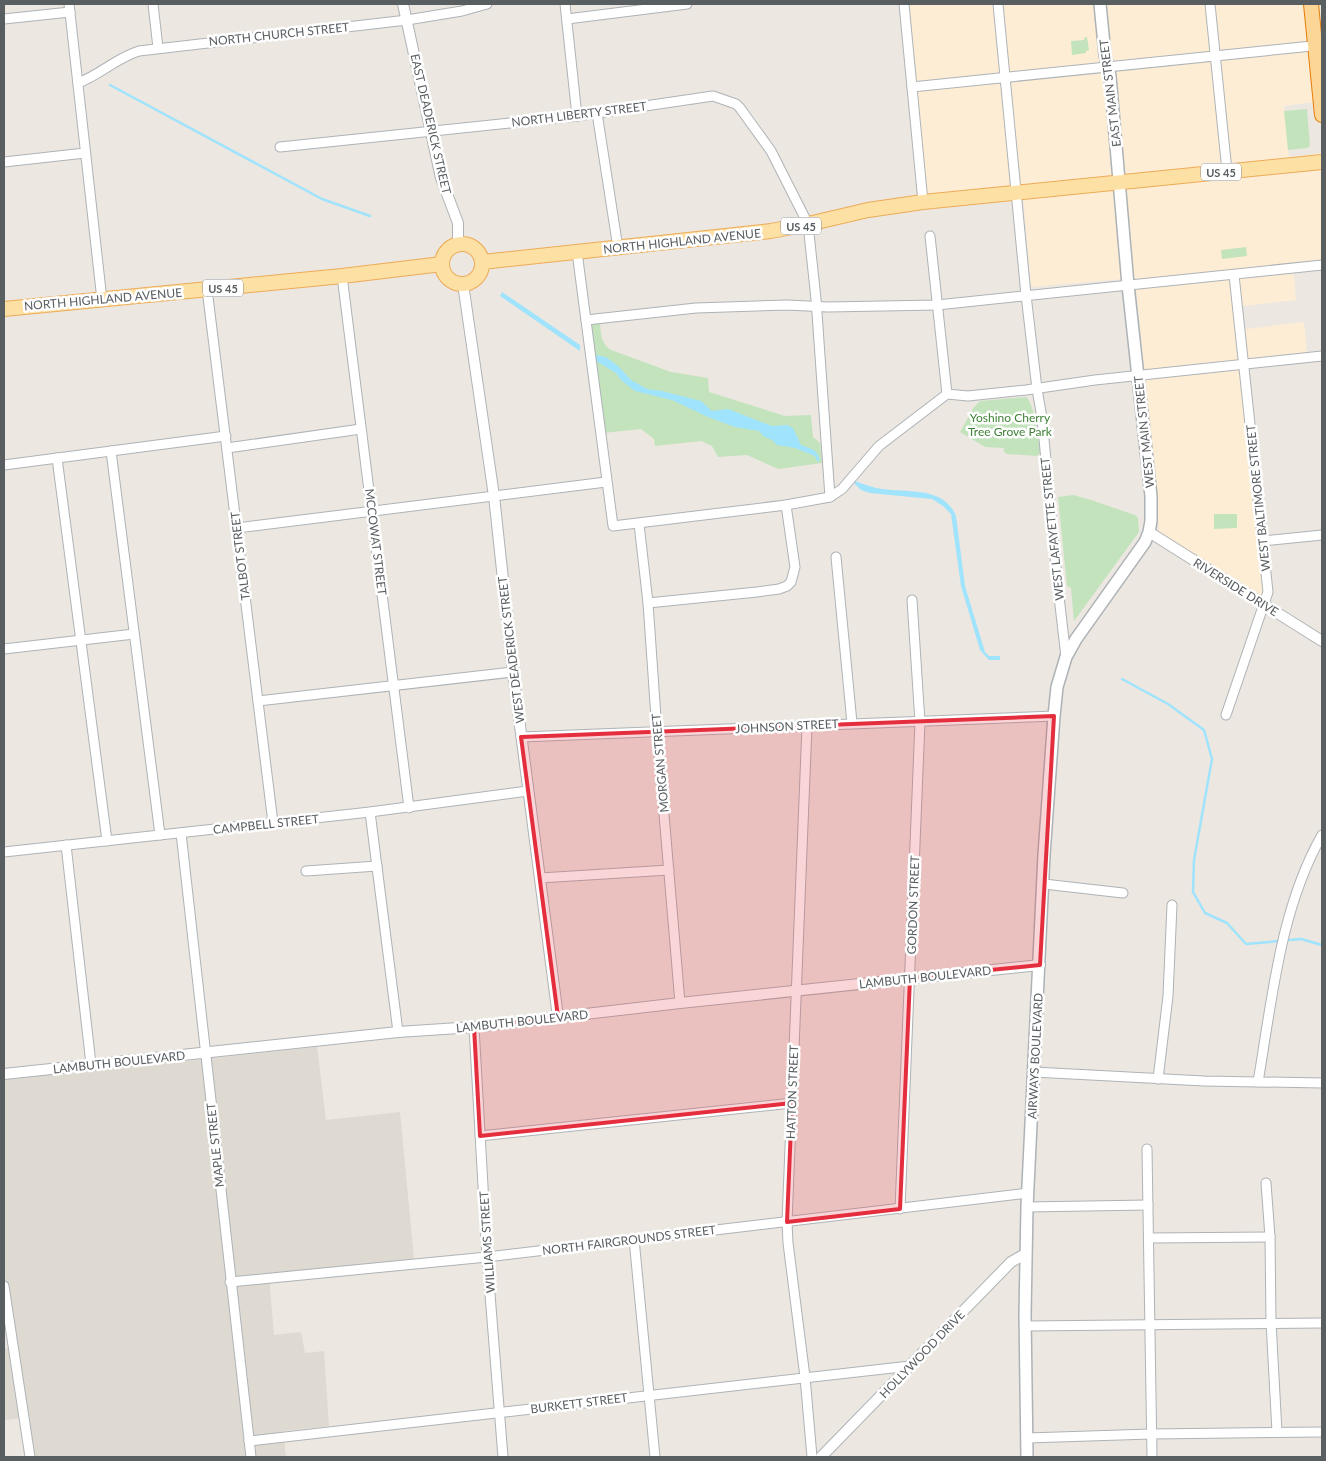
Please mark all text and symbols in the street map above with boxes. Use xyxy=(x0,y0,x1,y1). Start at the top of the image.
street label: NORTH CHURCH STREET xyxy=(208,19,350,49)
street label: EAST MAIN STREET xyxy=(1096,38,1124,148)
street label: EAST DEADERICK STREET xyxy=(408,52,454,196)
street label: NORTH LIBERTY STREET xyxy=(511,98,647,130)
road number: US 45 xyxy=(1201,163,1241,180)
road number: US 45 xyxy=(781,218,821,235)
street label: NORTH HIGHLAND AVENUE xyxy=(602,225,762,257)
road number: US 45 xyxy=(203,280,243,296)
street label: NORTH HIGHLAND AVENUE xyxy=(23,285,183,313)
street label: WEST MAIN STREET xyxy=(1131,375,1157,489)
park label: Yoshino Cherry Tree Grove Park xyxy=(968,410,1053,439)
street label: WEST BALTIMORE STREET xyxy=(1243,424,1273,572)
street label: WEST LAFAYETTE STREET xyxy=(1037,457,1067,601)
street label: MCCOWAT STREET xyxy=(362,488,390,596)
street label: TALBOT STREET xyxy=(227,511,253,601)
street label: RIVERSIDE DRIVE xyxy=(1191,555,1281,619)
street label: WEST DEADERICK STREET xyxy=(495,576,527,724)
street label: MORGAN STREET xyxy=(648,713,672,813)
street label: JOHNSON STREET xyxy=(735,716,839,736)
street label: CAMPBELL STREET xyxy=(212,811,320,837)
street label: GORDON STREET xyxy=(904,855,922,955)
street label: LAMBUTH BOULEVARD xyxy=(858,963,992,991)
street label: AIRWAYS BOULEVARD xyxy=(1024,992,1046,1120)
street label: LAMBUTH BOULEVARD xyxy=(455,1007,589,1035)
street label: HATTON STREET xyxy=(783,1045,801,1139)
street label: LAMBUTH BOULEVARD xyxy=(52,1048,186,1076)
street label: MAPLE STREET xyxy=(203,1102,227,1188)
street label: WILLIAMS STREET xyxy=(476,1190,498,1294)
street label: NORTH FAIRGROUNDS STREET xyxy=(541,1222,717,1258)
street label: HOLLYWOOD DRIVE xyxy=(876,1307,968,1401)
street label: BURKETT STREET xyxy=(529,1390,629,1416)

